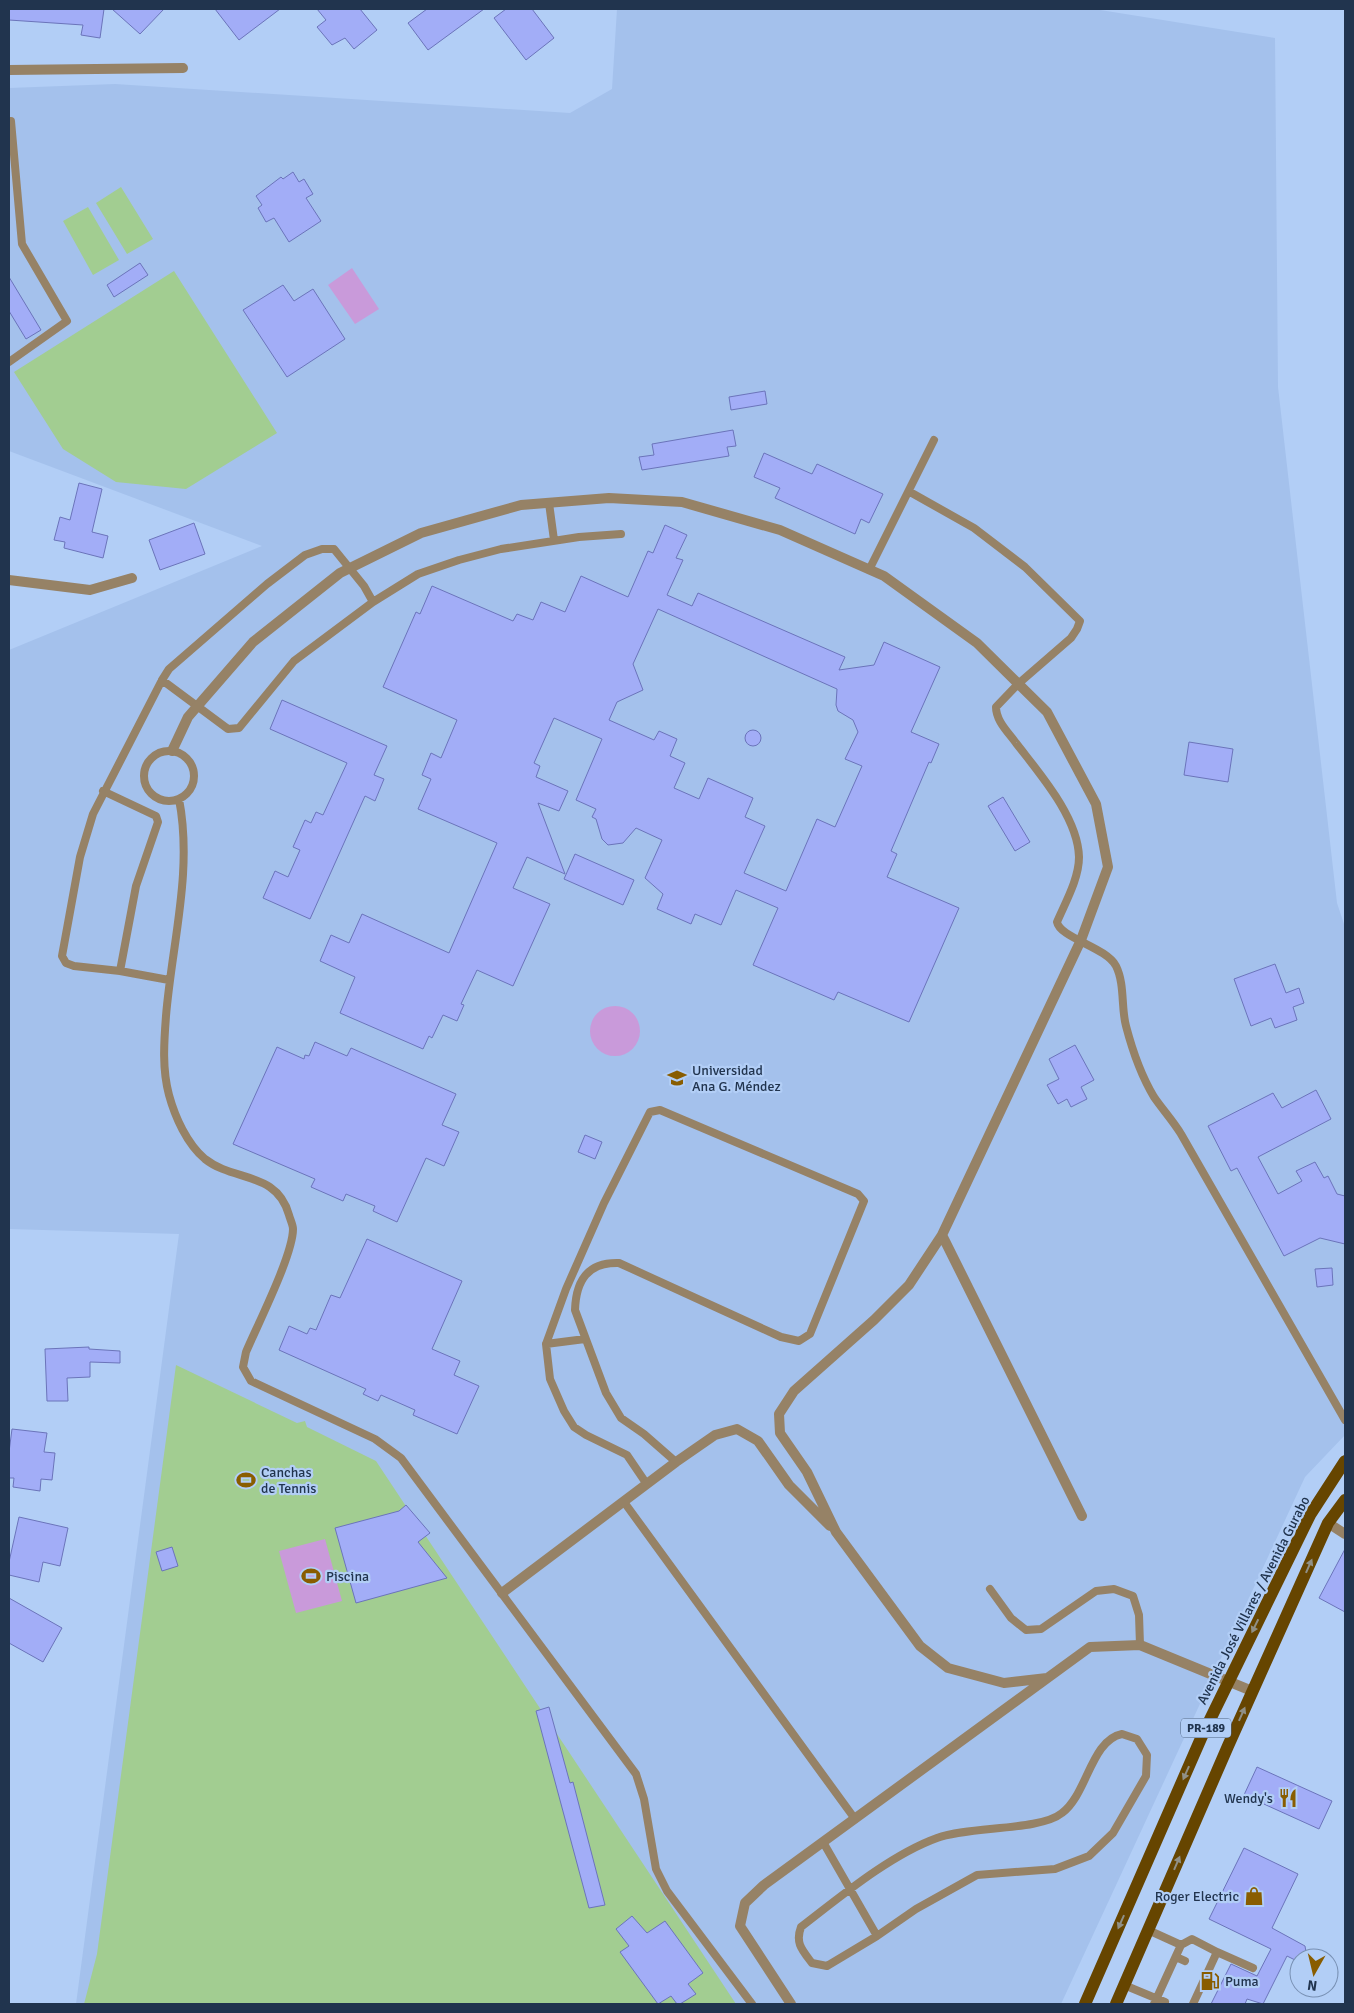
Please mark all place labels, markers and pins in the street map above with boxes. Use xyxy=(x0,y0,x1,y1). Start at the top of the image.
place label: Universidad Ana G. Méndez xyxy=(692,1062,781,1095)
school or university icon: Universidad Ana G. Méndez xyxy=(666,1067,688,1089)
place label: Canchas de Tennis xyxy=(261,1464,316,1497)
sports icon: Canchas de Tennis xyxy=(235,1469,257,1491)
sports icon: Piscina xyxy=(300,1565,322,1587)
place label: Piscina xyxy=(326,1568,369,1585)
restaurant icon: Wendy's xyxy=(1277,1787,1299,1809)
place label: Wendy's xyxy=(1224,1790,1273,1807)
shop icon: Roger Electric xyxy=(1243,1885,1265,1907)
place label: Roger Electric xyxy=(1155,1888,1239,1905)
fuel station icon: Puma xyxy=(1199,1970,1221,1992)
place label: Puma xyxy=(1225,1973,1259,1990)

